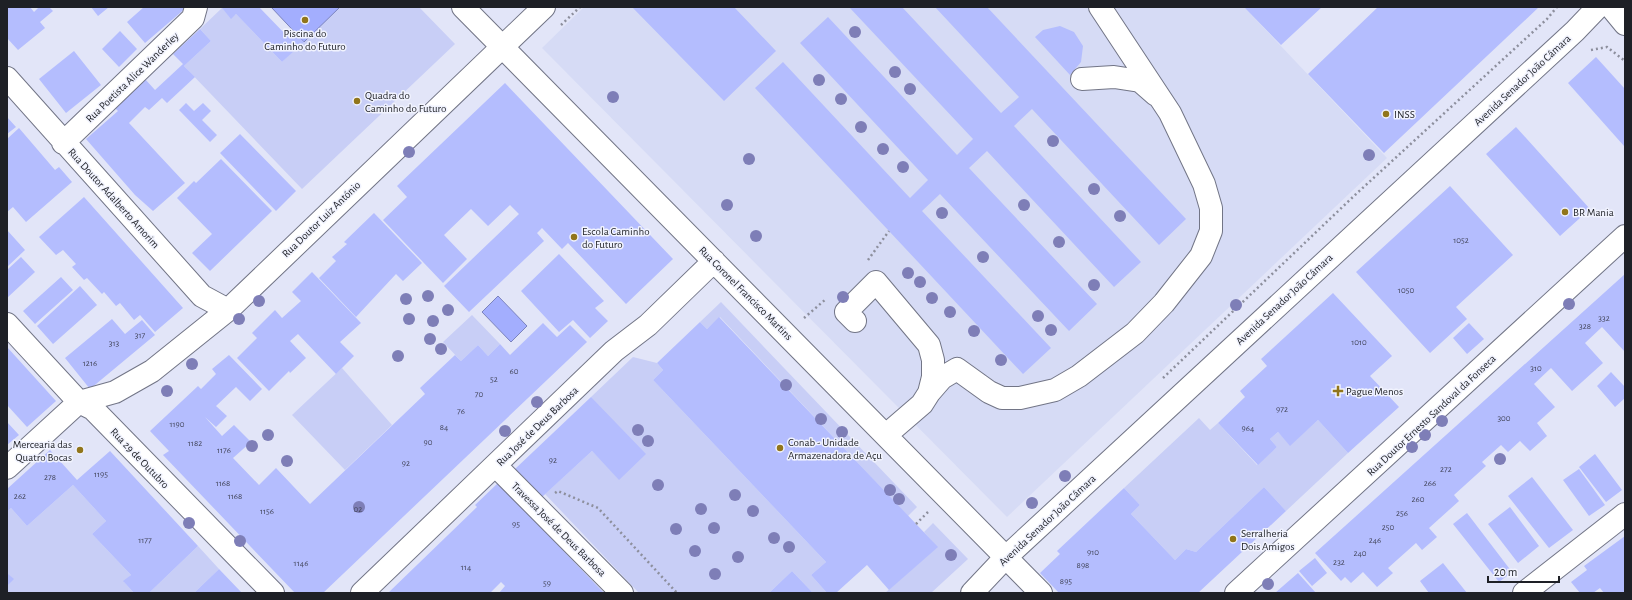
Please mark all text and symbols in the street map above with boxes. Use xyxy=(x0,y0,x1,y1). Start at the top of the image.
marker: Piscina do Caminho do Futuro xyxy=(300,15,310,25)
place label: Piscina do Caminho do Futuro xyxy=(264,28,346,52)
street label: Rua Poetista Alice Wanderley xyxy=(84,30,181,124)
street label: Avenida Senador João Câmara xyxy=(1472,33,1573,128)
place label: Quadra do Caminho do Futuro xyxy=(365,90,447,114)
marker: Quadra do Caminho do Futuro xyxy=(352,96,362,106)
marker: INSS xyxy=(1381,109,1391,119)
place label: INSS xyxy=(1394,109,1415,120)
street label: Rua Doutor Adalberto Amorim xyxy=(66,146,161,251)
street label: Rua Doutor Luiz António xyxy=(280,179,363,259)
marker: BR Mania xyxy=(1560,207,1570,217)
place label: BR Mania xyxy=(1573,207,1614,218)
place label: Escola Caminho do Futuro xyxy=(582,226,650,250)
marker: Escola Caminho do Futuro xyxy=(569,232,579,242)
house number: 1052 xyxy=(1453,236,1469,245)
street label: Rua Coronel Francisco Martins xyxy=(697,244,795,342)
street label: Avenida Senador João Câmara xyxy=(1234,252,1335,347)
house number: 1050 xyxy=(1398,286,1414,295)
house number: 332 xyxy=(1598,314,1610,323)
house number: 328 xyxy=(1579,322,1591,331)
house number: 317 xyxy=(135,331,146,340)
house number: 1010 xyxy=(1351,338,1367,347)
house number: 313 xyxy=(109,339,120,348)
street label: Rua Doutor Ernesto Sandoval da Fonseca xyxy=(1365,353,1498,478)
house number: 1216 xyxy=(83,359,97,368)
house number: 310 xyxy=(1530,364,1542,373)
house number: 60 xyxy=(510,367,519,376)
house number: 52 xyxy=(490,375,498,384)
street label: Rua José de Deus Barbosa xyxy=(494,385,580,468)
marker: Pague Menos xyxy=(1333,386,1343,396)
place label: Pague Menos xyxy=(1346,386,1403,397)
house number: 70 xyxy=(475,390,483,399)
house number: 972 xyxy=(1276,405,1288,414)
house number: 76 xyxy=(457,407,465,416)
house number: 300 xyxy=(1497,414,1511,423)
house number: 1190 xyxy=(169,420,185,429)
house number: 84 xyxy=(440,423,449,432)
house number: 964 xyxy=(1242,424,1255,433)
street label: Rua 29 de Outubro xyxy=(108,426,171,491)
place label: Conab - Unidade Armazenadora de Açu xyxy=(788,437,882,461)
house number: 90 xyxy=(424,438,433,447)
place label: Mercearia das Quatro Bocas xyxy=(13,439,72,463)
house number: 1182 xyxy=(188,439,202,448)
marker: Conab - Unidade Armazenadora de Açu xyxy=(775,443,785,453)
marker: Mercearia das Quatro Bocas xyxy=(75,445,85,455)
house number: 1176 xyxy=(217,446,231,455)
house number: 92 xyxy=(549,456,557,465)
house number: 92 xyxy=(402,459,410,468)
house number: 272 xyxy=(1440,465,1452,474)
house number: 1195 xyxy=(94,470,108,479)
house number: 278 xyxy=(44,473,56,482)
street label: Avenida Senador João Câmara xyxy=(997,473,1098,568)
house number: 1168 xyxy=(216,479,230,488)
house number: 266 xyxy=(1424,479,1436,488)
street label: Travessa José de Deus Barbosa xyxy=(509,480,608,579)
house number: 262 xyxy=(14,492,26,501)
house number: 1168 xyxy=(228,492,242,501)
house number: 260 xyxy=(1411,495,1425,504)
house number: 02 xyxy=(354,505,362,514)
house number: 1156 xyxy=(260,507,274,516)
house number: 256 xyxy=(1396,509,1408,518)
house number: 95 xyxy=(512,520,520,529)
house number: 250 xyxy=(1382,523,1395,532)
place label: Serralheria Dois Amigos xyxy=(1241,528,1295,552)
marker: Serralheria Dois Amigos xyxy=(1228,534,1238,544)
house number: 1177 xyxy=(138,536,152,545)
house number: 246 xyxy=(1369,536,1381,545)
house number: 910 xyxy=(1087,548,1099,557)
house number: 240 xyxy=(1353,549,1367,558)
house number: 232 xyxy=(1333,558,1345,567)
scale bar xyxy=(1488,558,1559,584)
house number: 1146 xyxy=(294,559,308,568)
house number: 898 xyxy=(1077,561,1089,570)
house number: 114 xyxy=(461,563,472,572)
text: 20 m xyxy=(1494,566,1517,578)
house number: 895 xyxy=(1060,577,1072,586)
house number: 59 xyxy=(543,579,551,588)

